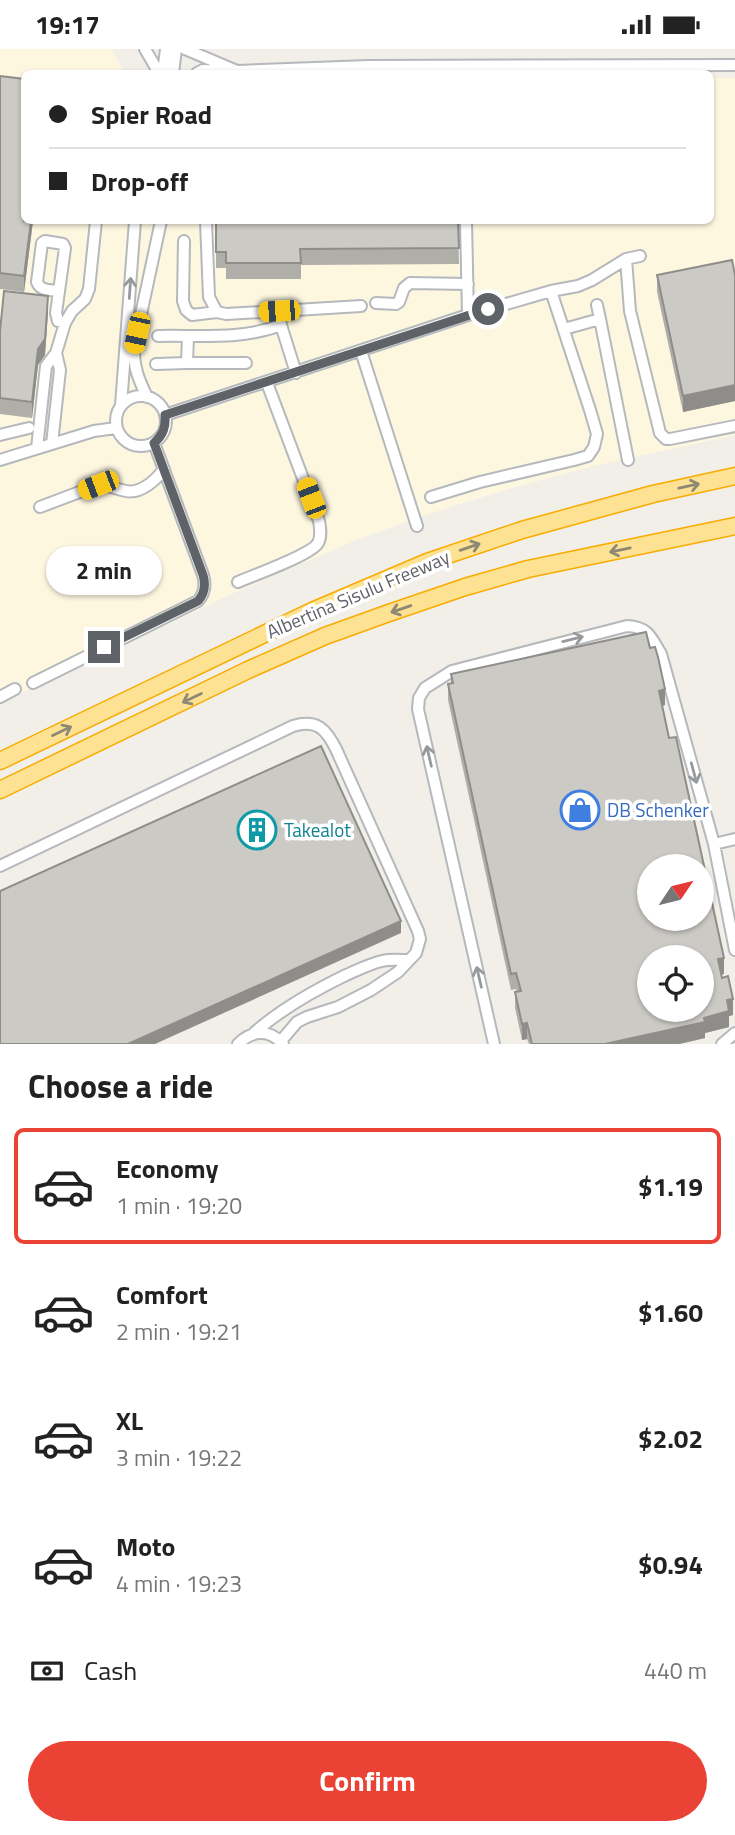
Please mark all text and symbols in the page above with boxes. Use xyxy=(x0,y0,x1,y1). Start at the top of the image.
text: 19:17 xyxy=(35,5,100,44)
text: Spier Road xyxy=(91,95,212,134)
text: Drop-off xyxy=(91,162,188,201)
one-way arrow xyxy=(123,276,136,299)
route start xyxy=(472,293,504,325)
car xyxy=(258,299,301,323)
car xyxy=(123,310,152,356)
car xyxy=(75,468,122,502)
car xyxy=(294,475,329,521)
one-way arrow xyxy=(677,479,700,493)
one-way arrow xyxy=(458,540,480,553)
street label: Albertina Sisulu Freeway xyxy=(262,542,454,645)
one-way arrow xyxy=(609,543,632,557)
callout: 2 min xyxy=(46,545,162,595)
text: 2 min xyxy=(76,553,132,588)
one-way arrow xyxy=(390,604,412,616)
route end xyxy=(88,631,120,663)
one-way arrow xyxy=(561,632,584,645)
one-way arrow xyxy=(182,691,203,705)
one-way arrow xyxy=(50,724,72,737)
one-way arrow xyxy=(421,745,435,768)
one-way arrow xyxy=(688,761,701,784)
shop icon: DB Schenker xyxy=(559,789,601,831)
place label: DB Schenker xyxy=(607,795,709,824)
building icon: Takealot xyxy=(236,809,278,851)
place label: Takealot xyxy=(284,815,351,844)
north arrow xyxy=(637,854,714,931)
map controls xyxy=(637,854,714,1022)
button: locate xyxy=(637,945,714,1022)
one-way arrow xyxy=(472,967,485,989)
text: Choose a ride xyxy=(28,1062,213,1110)
text: Economy xyxy=(116,1149,218,1188)
icon: car xyxy=(32,1155,95,1218)
text: $1.19 xyxy=(638,1167,703,1206)
text: 1 min · 19:20 xyxy=(116,1188,242,1223)
text: Comfort xyxy=(116,1275,208,1314)
icon: car xyxy=(32,1281,95,1344)
text: $1.60 xyxy=(638,1293,703,1332)
text: 2 min · 19:21 xyxy=(116,1314,242,1349)
text: XL xyxy=(116,1401,143,1440)
icon: car xyxy=(32,1407,95,1470)
text: $2.02 xyxy=(638,1419,703,1458)
text: 3 min · 19:22 xyxy=(116,1440,242,1475)
text: Moto xyxy=(116,1527,175,1566)
icon: car xyxy=(32,1533,95,1596)
text: $0.94 xyxy=(638,1545,703,1584)
text: 4 min · 19:23 xyxy=(116,1566,242,1601)
text: Cash xyxy=(84,1651,137,1690)
icon: cash xyxy=(28,1652,66,1690)
text: 440 m xyxy=(644,1653,707,1688)
button: Confirm xyxy=(28,1741,707,1821)

